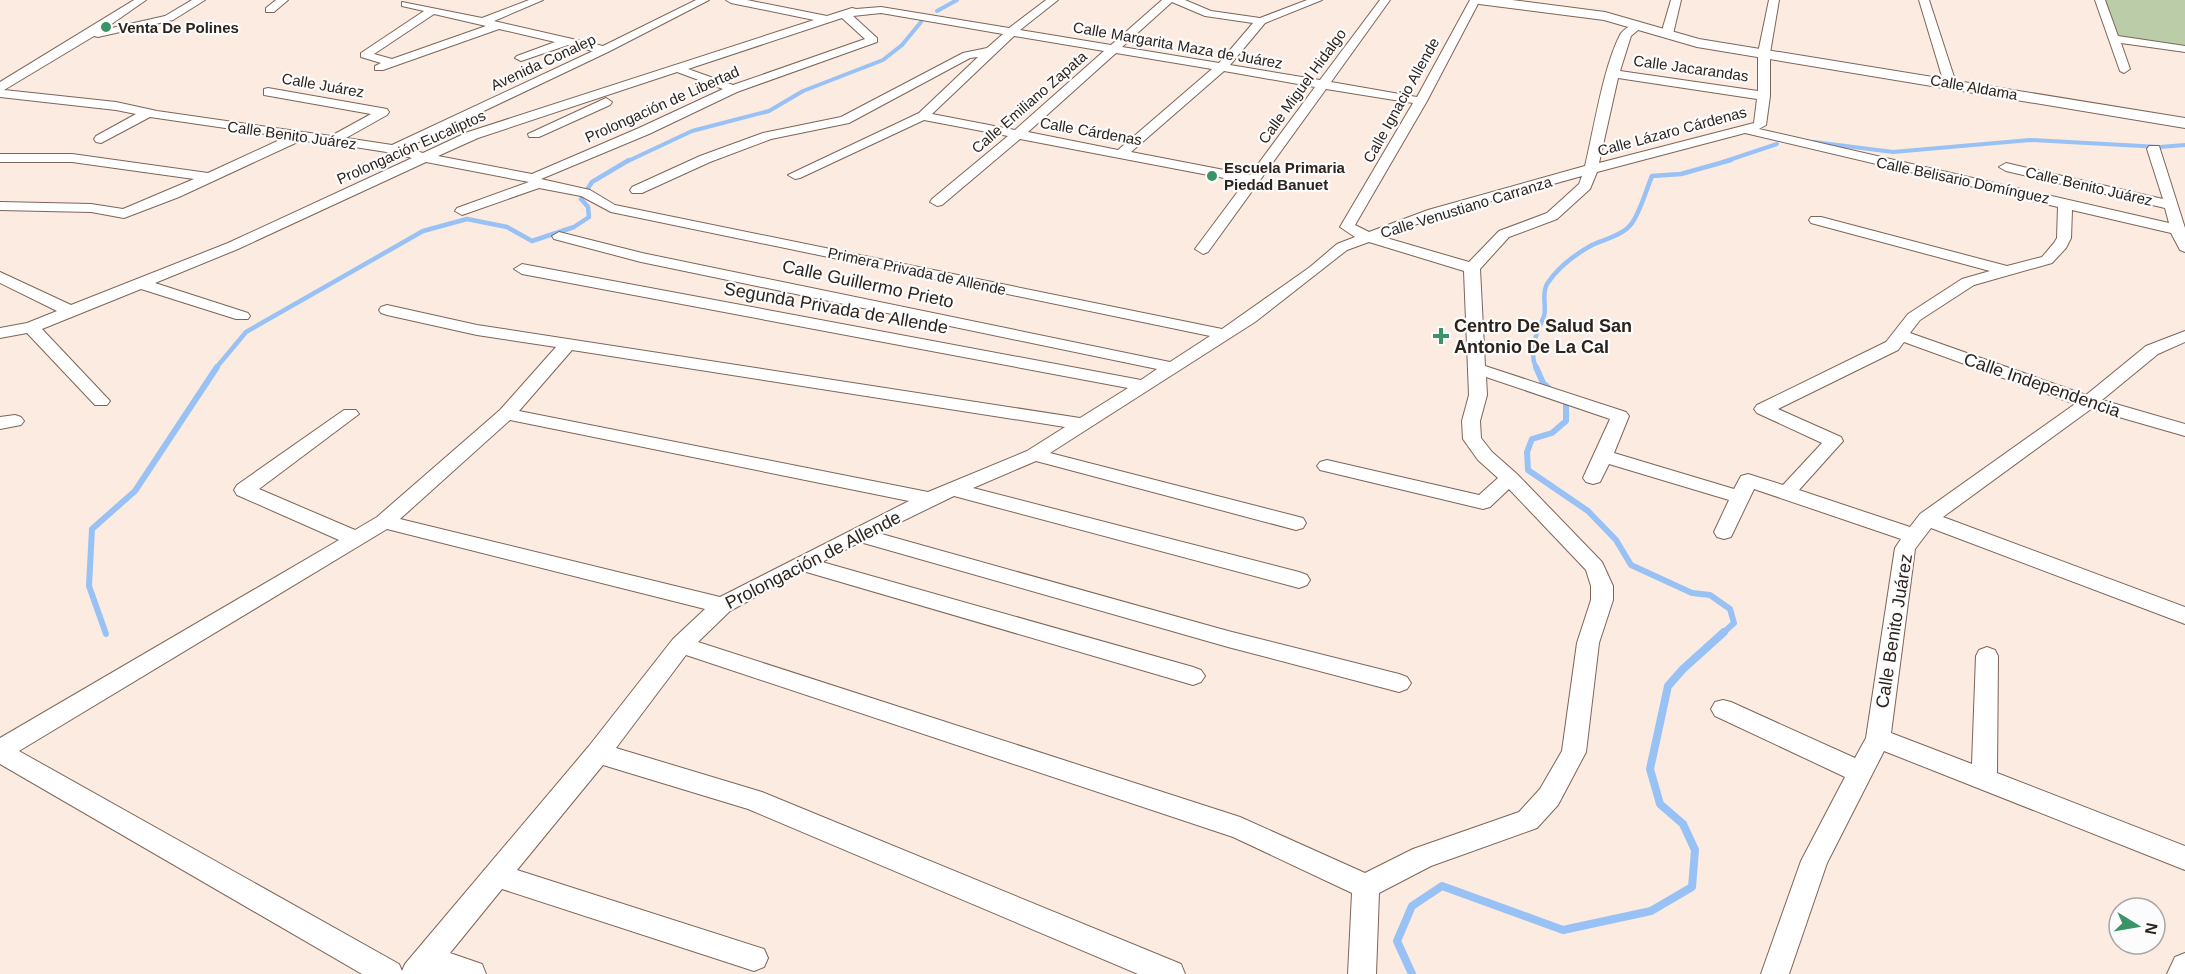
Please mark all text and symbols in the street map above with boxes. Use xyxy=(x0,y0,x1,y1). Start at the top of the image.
street label: Calle Margarita Maza de Juárez xyxy=(1072,18,1284,72)
place label: Venta De Polines xyxy=(118,19,239,36)
marker: Venta De Polines xyxy=(99,20,113,34)
street label: Calle Miguel Hidalgo xyxy=(1255,25,1349,147)
street label: Avenida Conalep xyxy=(488,30,598,94)
street label: Calle Ignacio Allende xyxy=(1360,35,1442,165)
street label: Calle Emiliano Zapata xyxy=(968,47,1090,157)
street label: Calle Jacarandas xyxy=(1632,52,1750,84)
street label: Prolongación de Libertad xyxy=(582,62,742,146)
street label: Calle Juárez xyxy=(280,69,366,101)
street label: Calle Aldama xyxy=(1929,71,2020,103)
street label: Calle Lázaro Cárdenas xyxy=(1596,103,1748,159)
street label: Prolongación Eucaliptos xyxy=(334,107,488,187)
street label: Calle Cárdenas xyxy=(1039,114,1143,148)
street label: Calle Benito Juárez xyxy=(226,118,358,152)
street label: Calle Belisario Domínguez xyxy=(1875,153,2051,207)
place label: Escuela Primaria Piedad Banuet xyxy=(1224,159,1346,193)
street label: Calle Benito Juárez xyxy=(2024,163,2154,209)
marker: Escuela Primaria Piedad Banuet xyxy=(1205,169,1219,183)
street label: Calle Venustiano Carranza xyxy=(1378,173,1554,241)
street label: Primera Privada de Allende xyxy=(826,244,1008,298)
street label: Calle Guillermo Prieto xyxy=(780,256,956,312)
street label: Segunda Privada de Allende xyxy=(722,278,950,338)
place label: Centro De Salud San Antonio De La Cal xyxy=(1454,316,1632,357)
marker: Centro De Salud San Antonio De La Cal xyxy=(1432,327,1450,345)
street label: Calle Independencia xyxy=(1961,349,2124,421)
street label: Prolongación de Allende xyxy=(722,507,904,613)
street label: Calle Benito Juárez xyxy=(1872,552,1916,710)
north arrow xyxy=(2107,896,2167,956)
text: N xyxy=(2142,921,2161,936)

